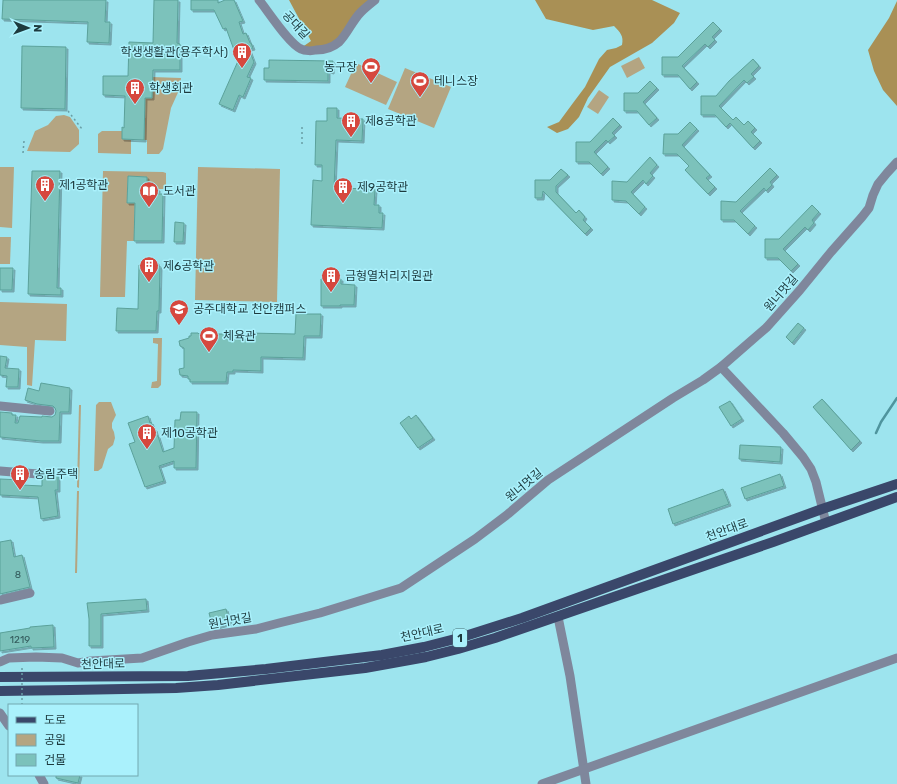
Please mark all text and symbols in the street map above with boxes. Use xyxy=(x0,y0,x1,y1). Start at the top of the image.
north arrow xyxy=(8,8,48,48)
street label: 공대길 xyxy=(280,8,312,42)
text: N xyxy=(31,24,44,32)
building icon: 학생생활관(용주학사) xyxy=(231,41,253,69)
place label: 학생생활관(용주학사) xyxy=(121,45,228,59)
sports icon: 농구장 xyxy=(360,56,382,84)
place label: 농구장 xyxy=(324,60,357,74)
sports icon: 테니스장 xyxy=(409,70,431,98)
place label: 테니스장 xyxy=(434,74,478,88)
building icon: 학생회관 xyxy=(124,77,146,105)
place label: 학생회관 xyxy=(149,81,193,95)
building icon: 제8공학관 xyxy=(340,110,362,138)
place label: 제8공학관 xyxy=(365,114,417,128)
building icon: 제1공학관 xyxy=(34,174,56,202)
building icon: 제9공학관 xyxy=(332,176,354,204)
place label: 제1공학관 xyxy=(59,178,108,192)
library icon: 도서관 xyxy=(138,180,160,208)
place label: 제9공학관 xyxy=(357,180,408,194)
place label: 도서관 xyxy=(163,184,196,198)
building icon: 제6공학관 xyxy=(138,255,160,283)
place label: 제6공학관 xyxy=(163,259,214,273)
building icon: 금형열처리지원관 xyxy=(320,265,342,293)
place label: 금형열처리지원관 xyxy=(345,269,433,283)
street label: 원너멋길 xyxy=(761,272,801,314)
school or university icon: 공주대학교 천안캠퍼스 xyxy=(168,298,190,326)
place label: 공주대학교 천안캠퍼스 xyxy=(193,302,306,316)
sports icon: 체육관 xyxy=(198,325,220,353)
place label: 체육관 xyxy=(223,329,256,343)
building icon: 제10공학관 xyxy=(136,422,158,450)
place label: 제10공학관 xyxy=(161,426,218,440)
building icon: 송림주택 xyxy=(9,463,31,491)
street label: 원너멋길 xyxy=(503,465,545,505)
place label: 송림주택 xyxy=(34,467,78,481)
street label: 천안대로 xyxy=(704,516,750,544)
house number: 8 xyxy=(15,569,21,581)
street label: 원너멋길 xyxy=(207,610,253,632)
street label: 천안대로 xyxy=(399,621,445,645)
road number: 1 xyxy=(453,629,467,647)
house number: 1219 xyxy=(10,634,30,646)
street label: 천안대로 xyxy=(81,657,125,671)
legend xyxy=(8,704,138,776)
text: 도로 xyxy=(44,713,66,727)
text: 공원 xyxy=(44,733,66,747)
text: 건물 xyxy=(44,753,66,767)

